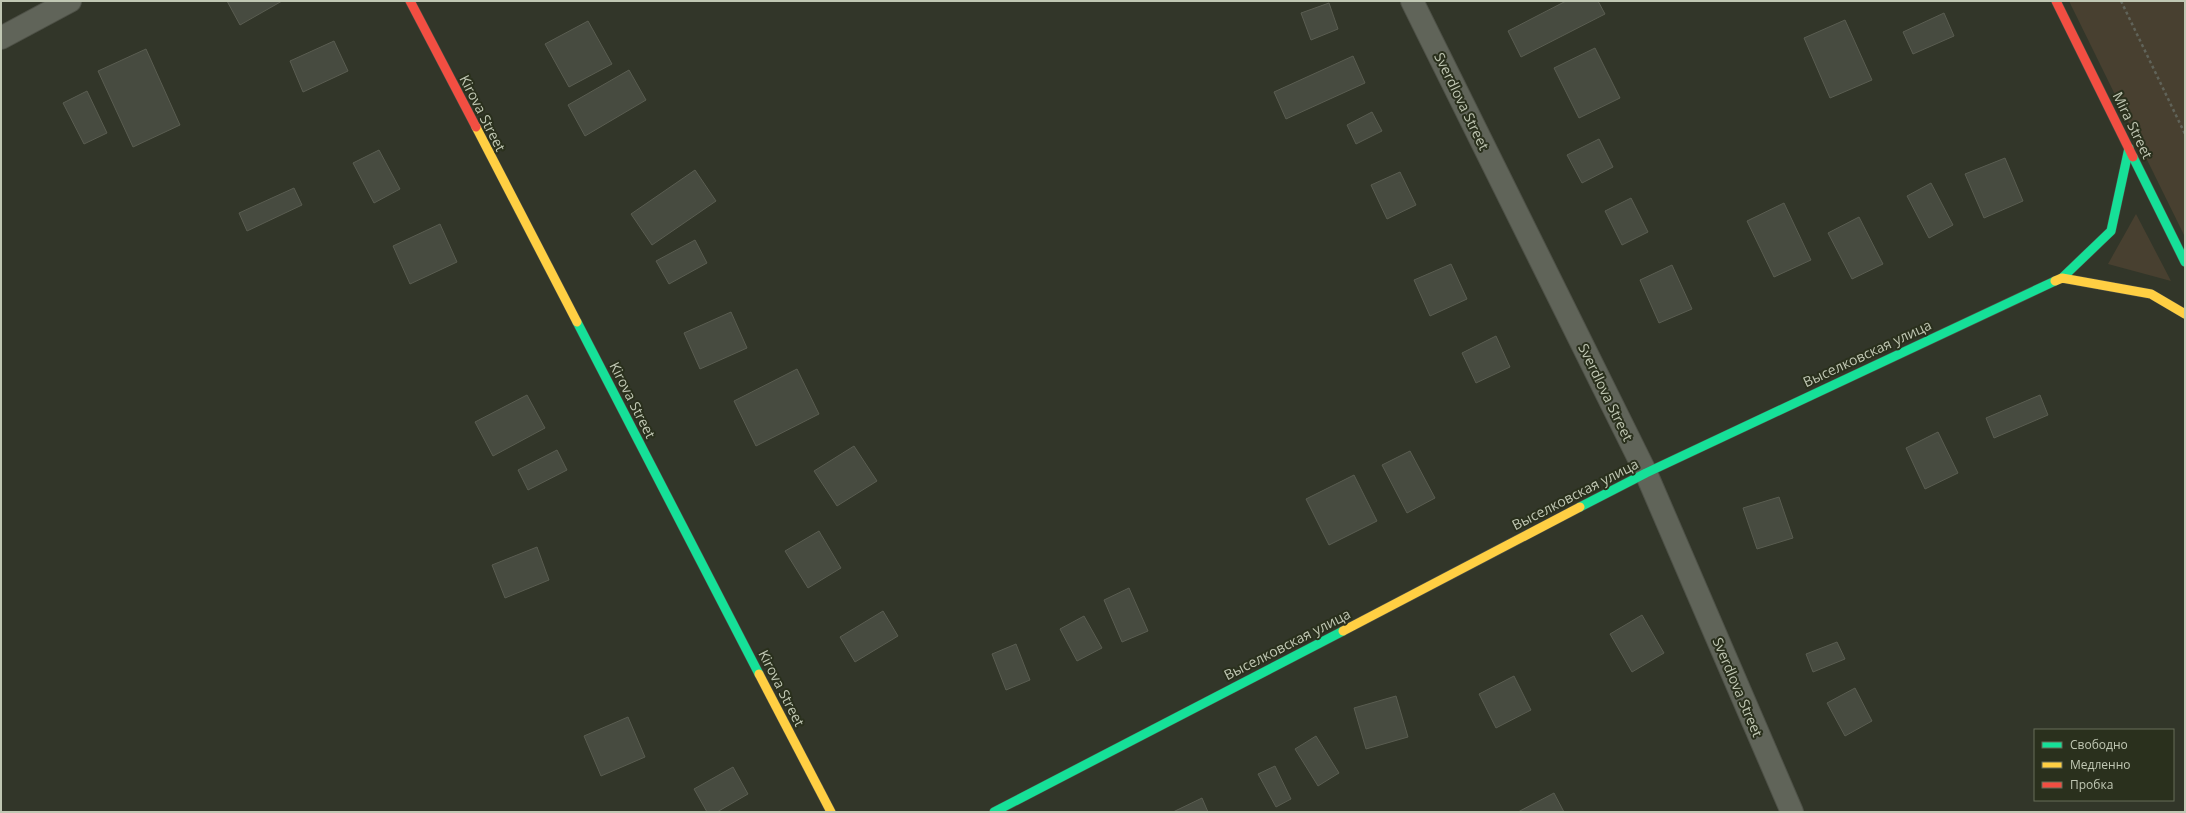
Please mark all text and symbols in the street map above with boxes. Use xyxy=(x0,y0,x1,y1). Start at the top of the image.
street label: Sverdlova Street xyxy=(1430,49,1494,153)
street label: Kirova Street xyxy=(456,71,510,155)
street label: Mira Street xyxy=(2109,88,2157,162)
street label: Выселковская улица xyxy=(1800,315,1934,391)
street label: Sverdlova Street xyxy=(1574,340,1638,444)
street label: Kirova Street xyxy=(606,358,660,442)
street label: Выселковская улица xyxy=(1508,454,1642,534)
street label: Выселковская улица xyxy=(1220,604,1354,684)
street label: Sverdlova Street xyxy=(1708,634,1768,740)
street label: Kirova Street xyxy=(755,646,809,730)
legend xyxy=(2034,729,2174,801)
text: Свободно xyxy=(2070,736,2128,753)
text: Медленно xyxy=(2070,756,2130,773)
text: Пробка xyxy=(2070,776,2113,793)

